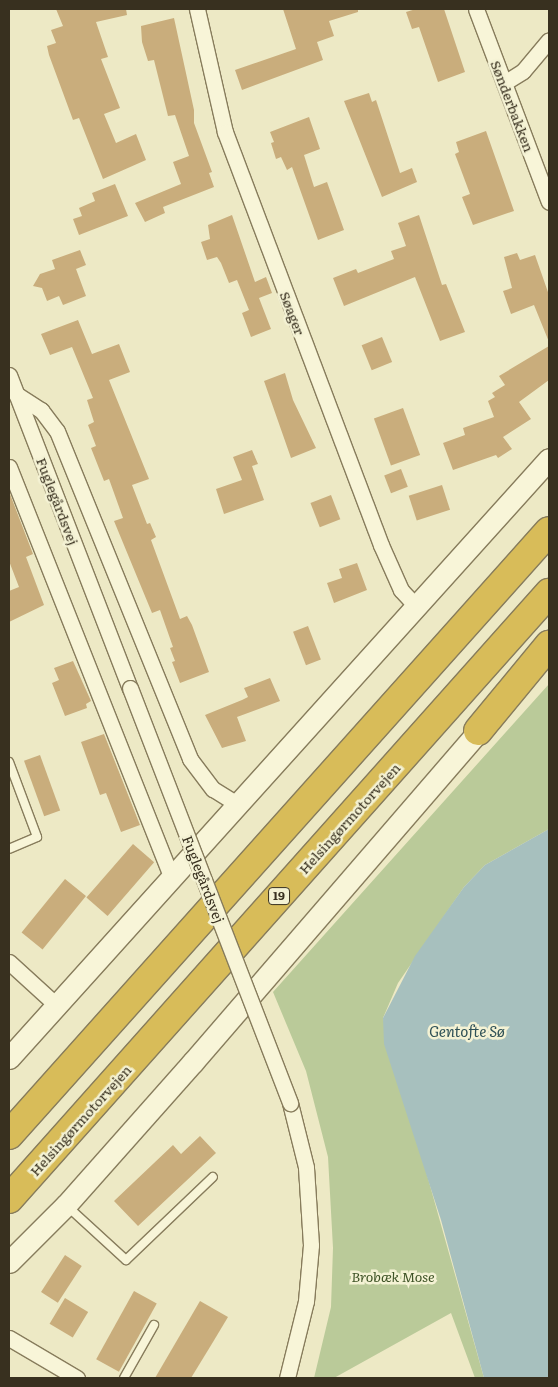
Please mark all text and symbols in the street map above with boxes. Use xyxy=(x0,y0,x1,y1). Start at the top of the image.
street label: Sønderbakken xyxy=(488,58,538,154)
street label: Søager xyxy=(277,289,309,337)
street label: Fuglegårdsvej xyxy=(34,455,82,547)
street label: Helsingørmotorvejen xyxy=(295,759,403,877)
street label: Fuglegårdsvej xyxy=(180,833,228,925)
road number: 19 xyxy=(268,886,290,906)
water label: Gentofte Sø xyxy=(429,1022,505,1040)
street label: Helsingørmotorvejen xyxy=(26,1061,134,1179)
park label: Brobæk Mose xyxy=(351,1268,435,1284)

